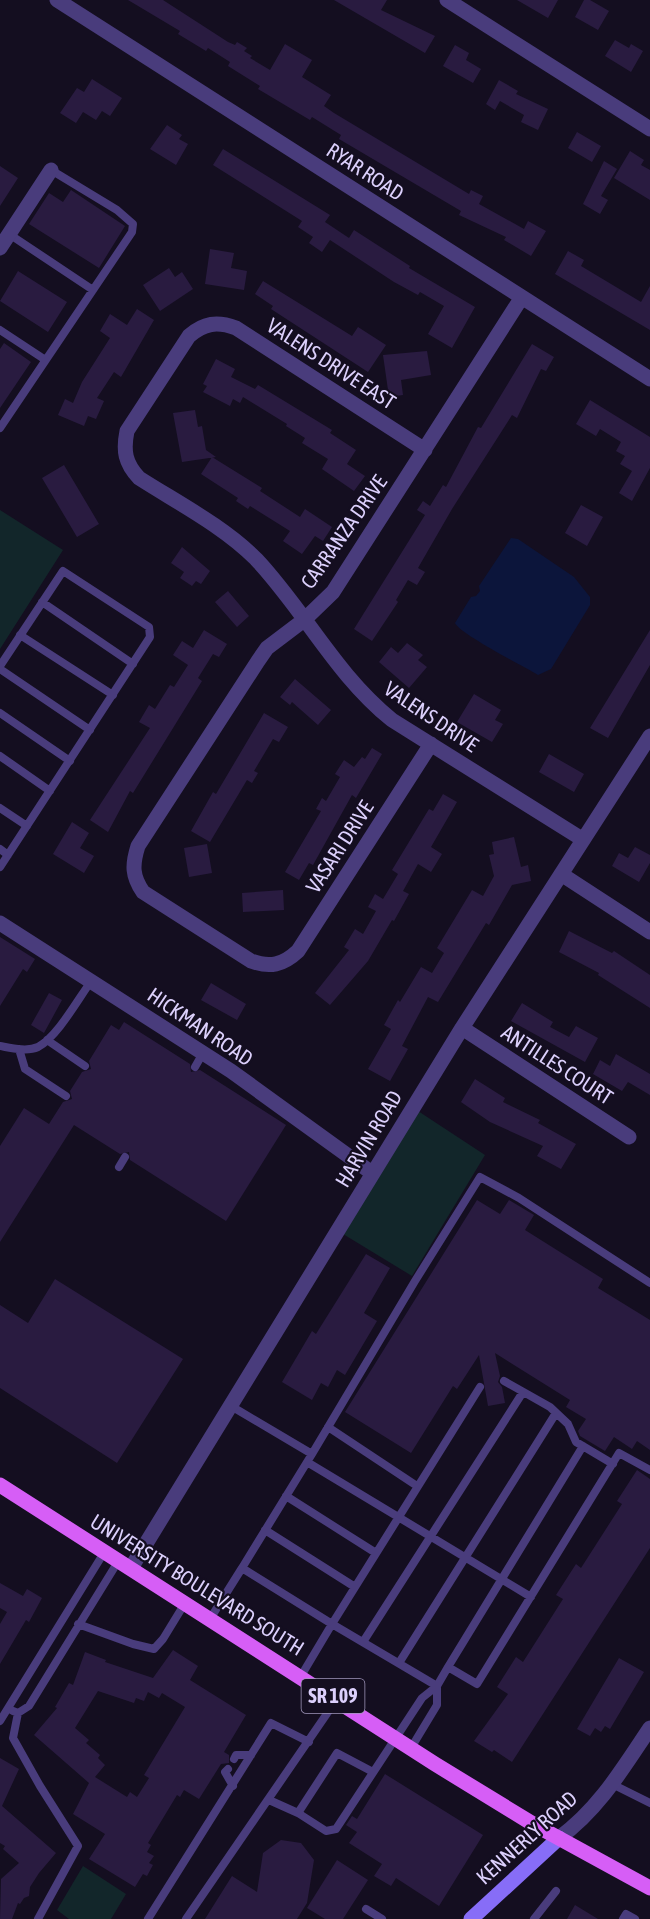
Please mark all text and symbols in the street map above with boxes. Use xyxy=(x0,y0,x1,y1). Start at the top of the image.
street label: RYAR ROAD xyxy=(323,137,409,205)
street label: VALENS DRIVE EAST xyxy=(263,313,400,414)
street label: CARRANZA DRIVE xyxy=(295,470,391,593)
street label: VALENS DRIVE xyxy=(380,676,483,756)
street label: VASARI DRIVE xyxy=(301,796,378,897)
street label: HICKMAN ROAD xyxy=(143,982,258,1070)
street label: ANTILLES COURT xyxy=(498,1019,618,1109)
street label: HARVIN ROAD xyxy=(330,1086,406,1191)
street label: UNIVERSITY BOULEVARD SOUTH xyxy=(86,1508,309,1660)
road number: SR 109 xyxy=(302,1679,364,1713)
street label: KENNERLY ROAD xyxy=(471,1786,582,1889)

